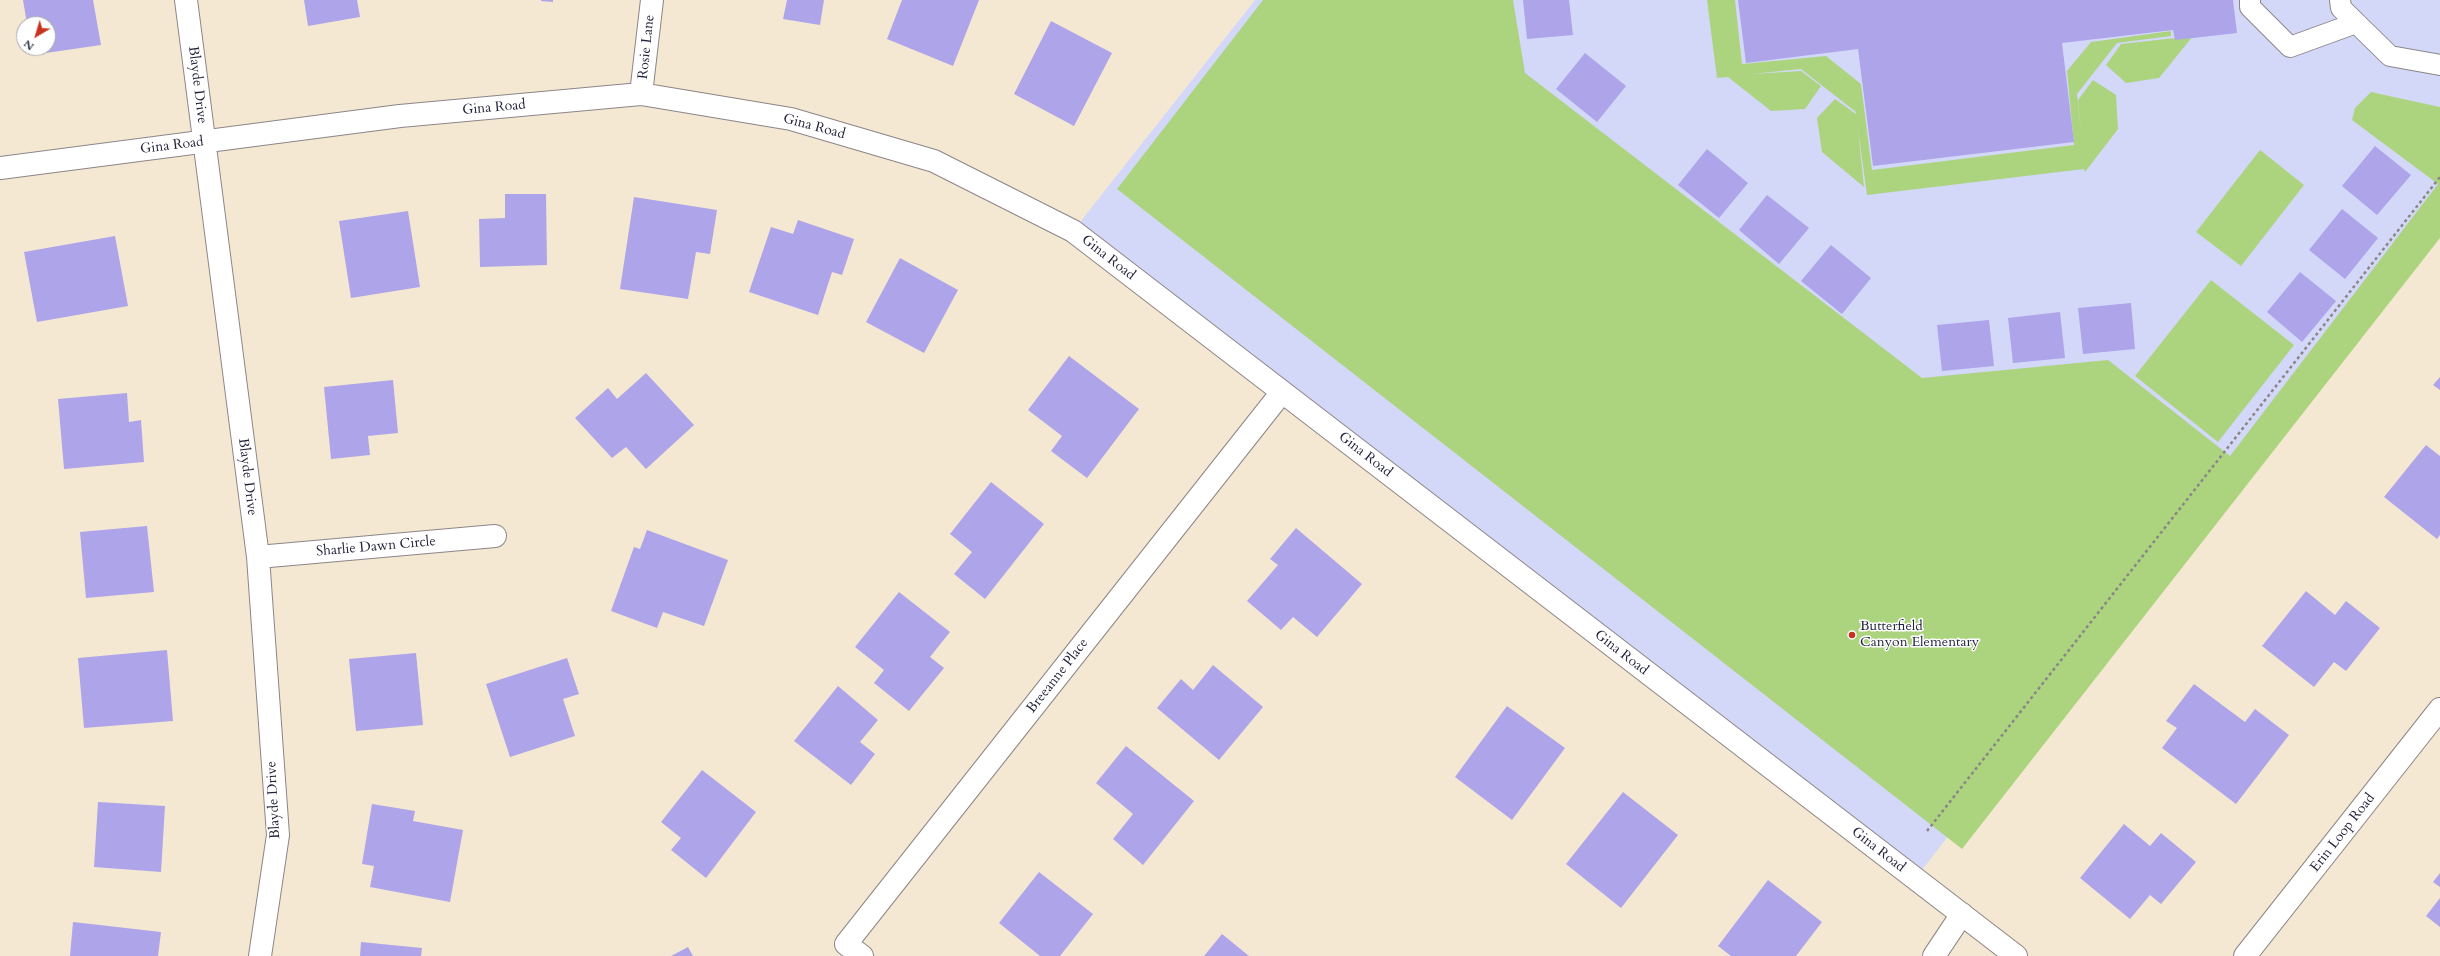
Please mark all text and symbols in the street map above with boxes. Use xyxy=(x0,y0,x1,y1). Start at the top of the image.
street label: Rosie Lane xyxy=(635,14,659,80)
north arrow xyxy=(16,16,56,56)
text: N xyxy=(21,36,37,54)
street label: Blayde Drive xyxy=(184,45,210,125)
street label: Gina Road xyxy=(462,97,526,119)
street label: Gina Road xyxy=(781,111,847,143)
street label: Gina Road xyxy=(139,134,205,158)
street label: Gina Road xyxy=(1078,232,1138,284)
street label: Gina Road xyxy=(1335,429,1395,481)
street label: Blayde Drive xyxy=(234,437,260,517)
street label: Sharlie Dawn Circle xyxy=(316,533,436,561)
place label: Butterfield Canyon Elementary xyxy=(1860,619,1979,652)
street label: Gina Road xyxy=(1591,627,1651,679)
marker: Butterfield Canyon Elementary xyxy=(1847,630,1857,640)
street label: Breeanne Place xyxy=(1024,635,1092,717)
street label: Blayde Drive xyxy=(264,761,284,839)
street label: Erin Loop Road xyxy=(2307,790,2379,876)
street label: Gina Road xyxy=(1848,824,1908,876)

